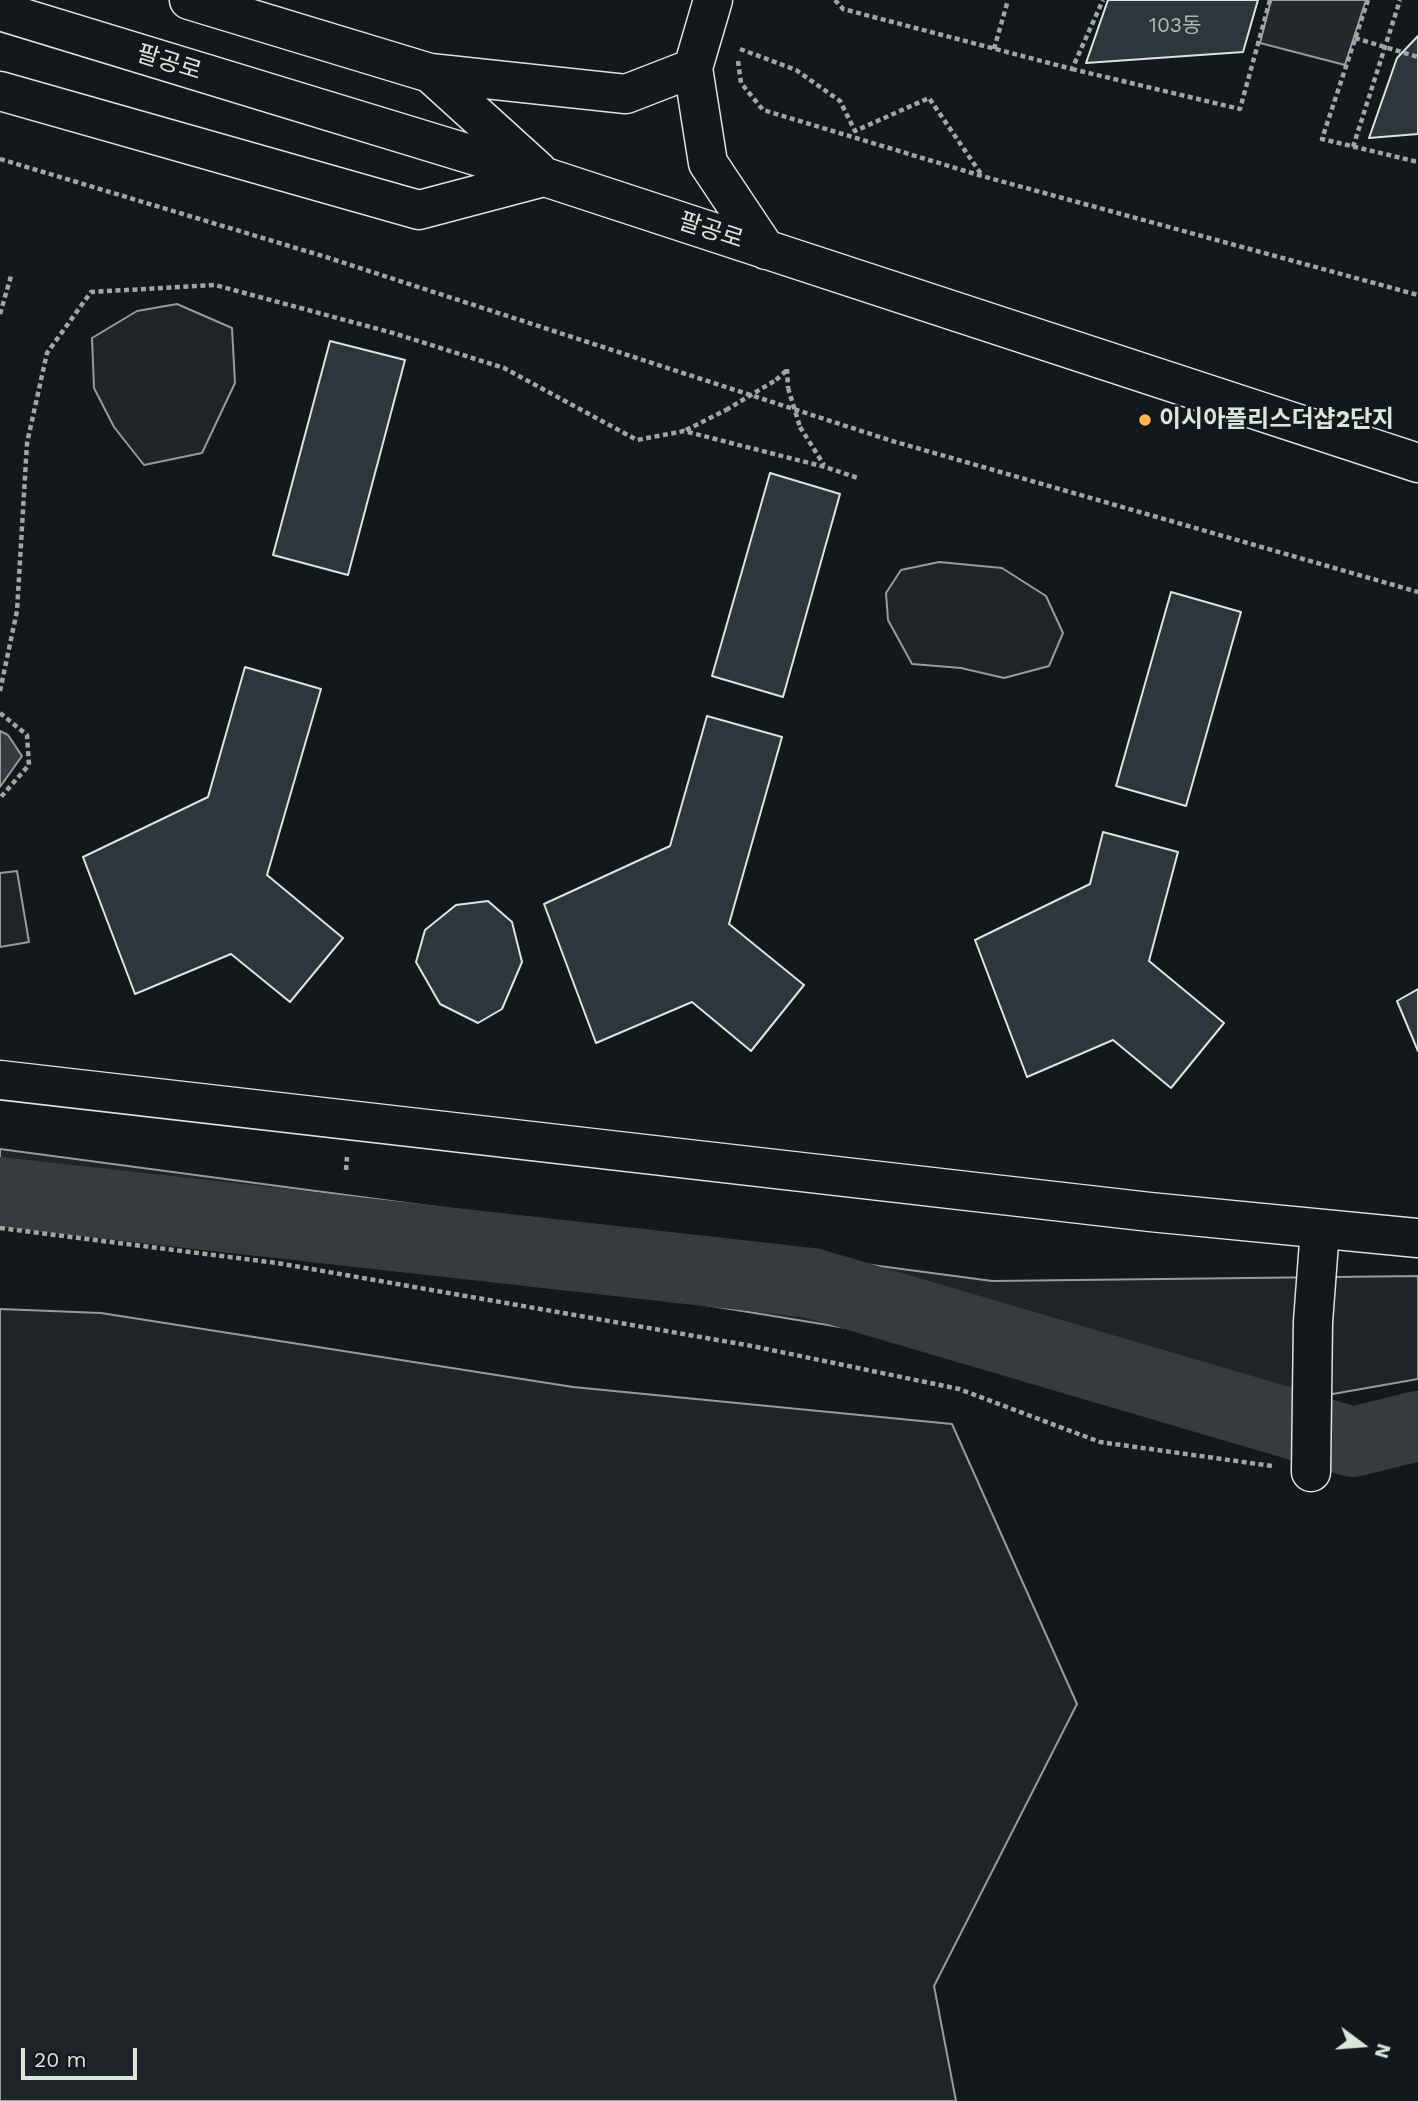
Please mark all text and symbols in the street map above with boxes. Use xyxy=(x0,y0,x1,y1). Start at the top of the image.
house number: 103동 xyxy=(1149,13,1201,39)
street label: 팔공로 xyxy=(133,40,205,86)
street label: 팔공로 xyxy=(675,207,747,255)
place label: 이시아폴리스더샵2단지 xyxy=(1159,406,1394,434)
marker: 이시아폴리스더샵2단지 xyxy=(1137,412,1153,428)
north arrow xyxy=(1327,2010,1397,2080)
scale bar xyxy=(24,2035,140,2078)
text: N xyxy=(1370,2041,1396,2061)
text: 20 m xyxy=(34,2047,86,2072)

